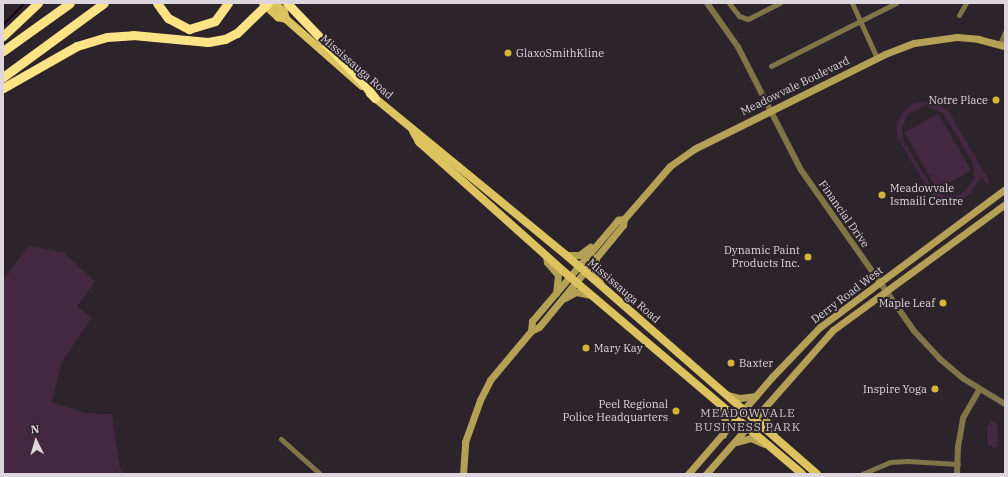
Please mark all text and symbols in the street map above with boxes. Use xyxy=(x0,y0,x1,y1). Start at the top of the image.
street label: Mississauga Road xyxy=(318,32,396,102)
place label: GlaxoSmithKline xyxy=(516,46,604,60)
marker: GlaxoSmithKline xyxy=(503,48,513,58)
street label: Meadowvale Boulevard xyxy=(738,54,852,118)
place label: Notre Place xyxy=(928,93,988,107)
marker: Notre Place xyxy=(991,95,1001,105)
street label: Financial Drive xyxy=(816,178,872,250)
place label: Meadowvale Ismaili Centre xyxy=(890,182,963,208)
marker: Meadowvale Ismaili Centre xyxy=(877,190,887,200)
place label: Dynamic Paint Products Inc. xyxy=(724,244,800,270)
marker: Dynamic Paint Products Inc. xyxy=(803,252,813,262)
street label: Mississauga Road xyxy=(585,256,663,326)
street label: Derry Road West xyxy=(809,264,885,326)
place label: Maple Leaf xyxy=(879,296,935,310)
marker: Maple Leaf xyxy=(938,298,948,308)
place label: Mary Kay xyxy=(594,341,643,355)
marker: Mary Kay xyxy=(581,343,591,353)
place label: Baxter xyxy=(739,356,773,370)
marker: Baxter xyxy=(726,358,736,368)
place label: Inspire Yoga xyxy=(863,382,927,396)
marker: Inspire Yoga xyxy=(930,384,940,394)
place label: Peel Regional Police Headquarters xyxy=(563,398,668,424)
marker: Peel Regional Police Headquarters xyxy=(671,406,681,416)
district label: MEADOWVALE BUSINESS PARK xyxy=(695,406,801,434)
north arrow xyxy=(16,421,56,461)
text: N xyxy=(30,422,40,436)

